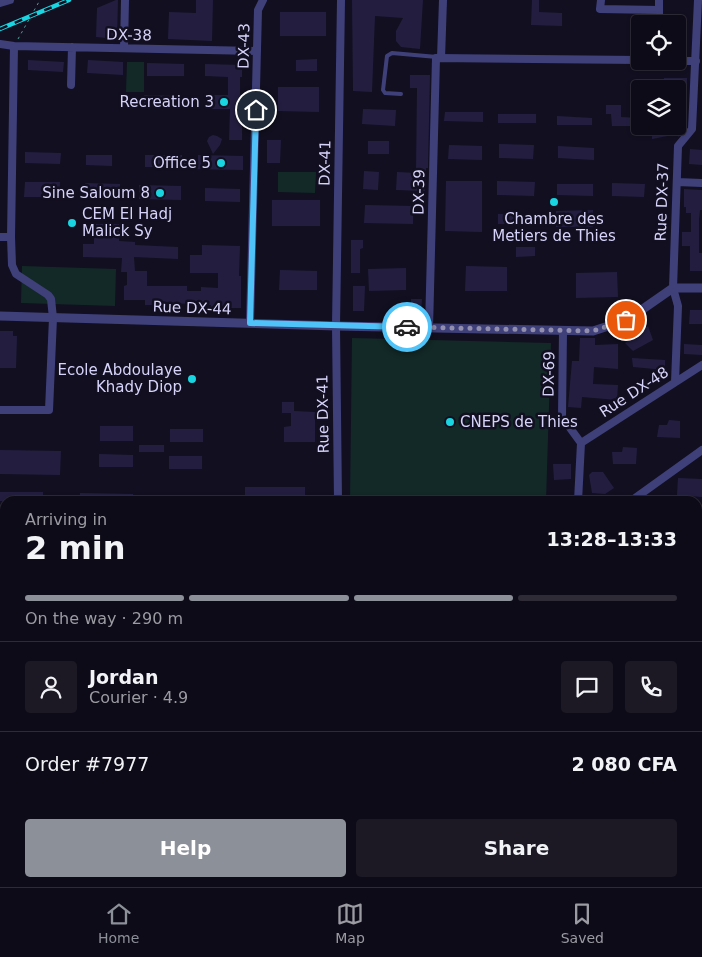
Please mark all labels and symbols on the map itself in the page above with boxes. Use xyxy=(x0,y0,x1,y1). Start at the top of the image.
street label: DX-43 xyxy=(235,23,253,69)
street label: DX-38 xyxy=(106,26,152,44)
pin xyxy=(235,89,277,131)
place label: Recreation 3 xyxy=(119,93,214,111)
marker: Recreation 3 xyxy=(218,96,230,108)
street label: DX-41 xyxy=(316,140,334,186)
place label: Office 5 xyxy=(153,154,211,172)
marker: Office 5 xyxy=(215,157,227,169)
street label: Rue DX-37 xyxy=(652,162,672,242)
street label: DX-39 xyxy=(410,169,428,215)
place label: Sine Saloum 8 xyxy=(42,184,150,202)
marker: Sine Saloum 8 xyxy=(154,187,166,199)
marker: Chambre des Metiers de Thies xyxy=(548,196,560,208)
place label: CEM El Hadj Malick Sy xyxy=(82,205,172,240)
place label: Chambre des Metiers de Thies xyxy=(492,210,616,245)
marker: CEM El Hadj Malick Sy xyxy=(66,217,78,229)
street label: Rue DX-44 xyxy=(152,298,232,318)
pin xyxy=(605,299,647,341)
courier xyxy=(382,302,432,352)
street label: DX-69 xyxy=(540,351,558,397)
place label: Ecole Abdoulaye Khady Diop xyxy=(57,361,182,396)
street label: Rue DX-48 xyxy=(596,363,672,421)
marker: Ecole Abdoulaye Khady Diop xyxy=(186,373,198,385)
street label: Rue DX-41 xyxy=(313,374,333,454)
place label: CNEPS de Thies xyxy=(460,413,578,431)
marker: CNEPS de Thies xyxy=(444,416,456,428)

